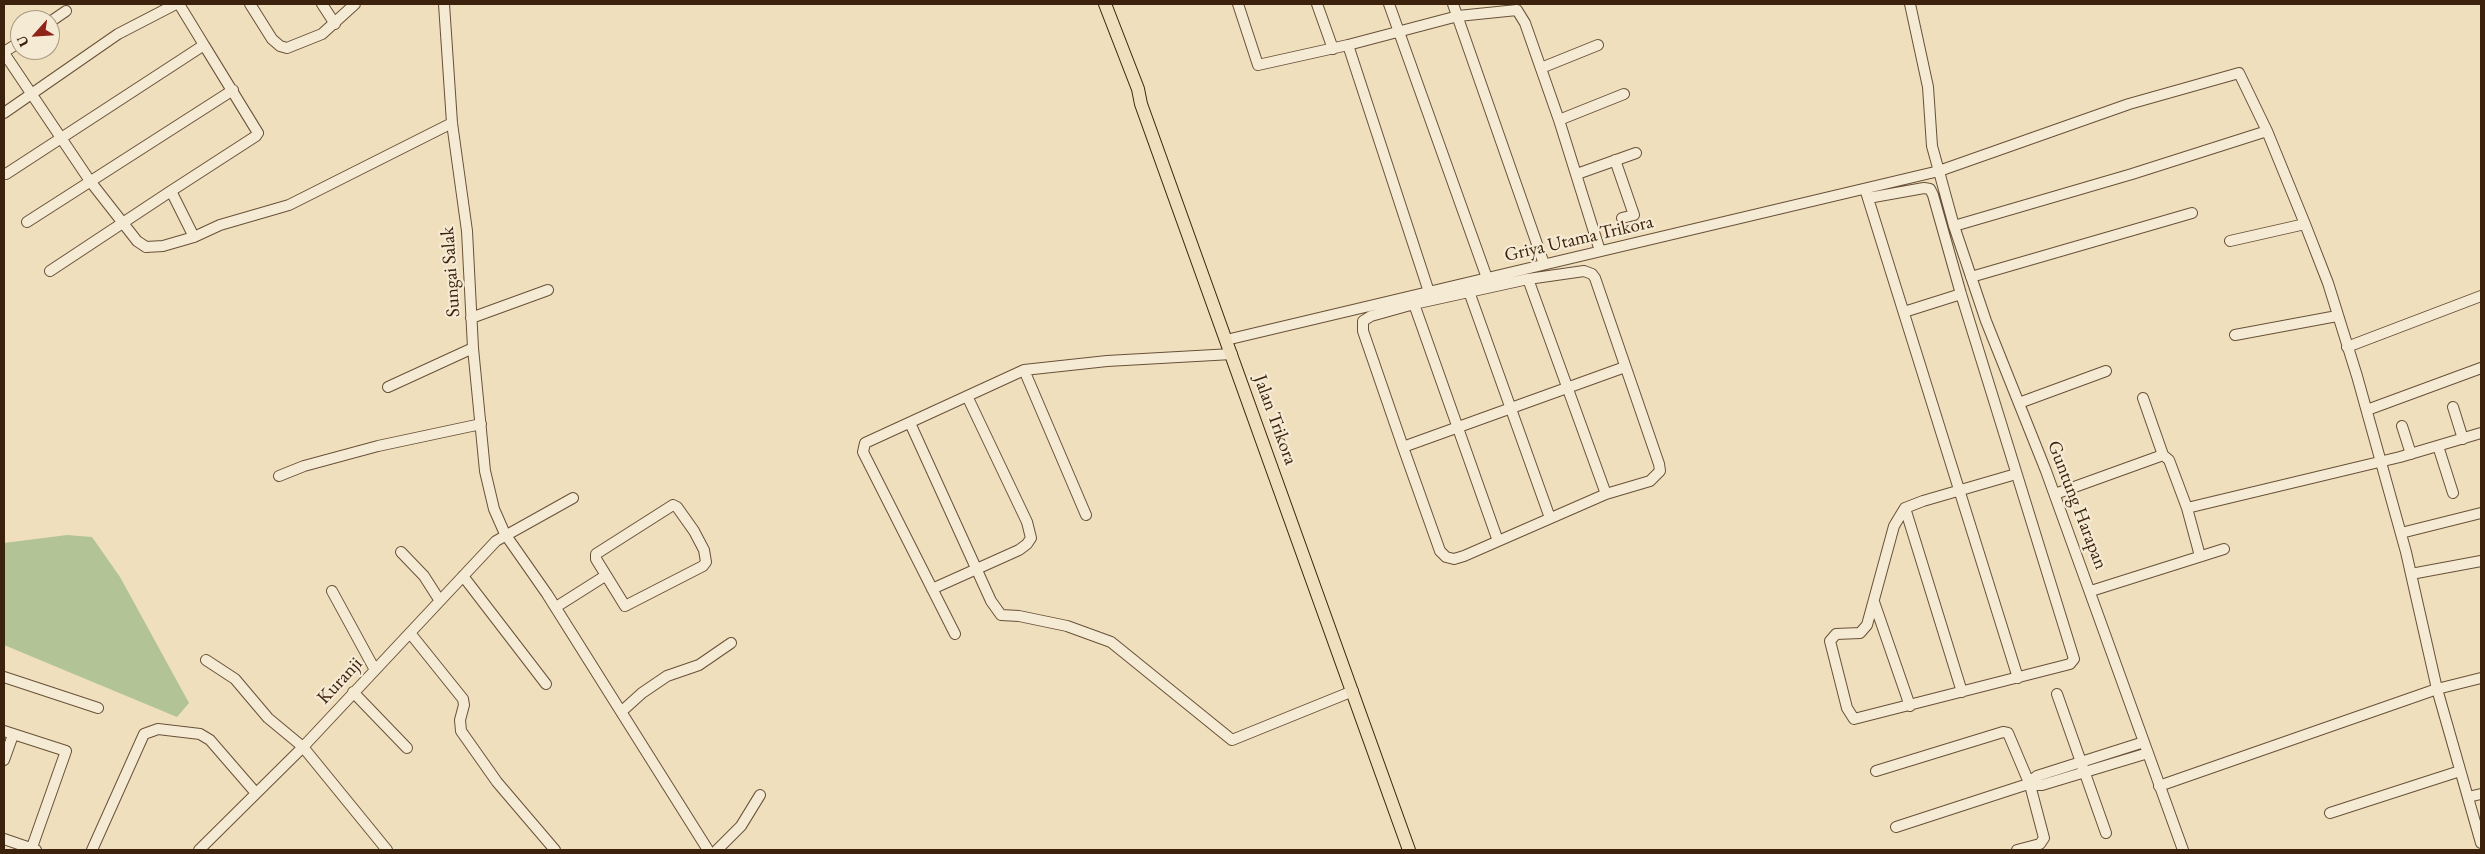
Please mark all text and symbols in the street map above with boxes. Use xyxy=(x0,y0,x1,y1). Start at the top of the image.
north arrow xyxy=(10,10,60,60)
text: U xyxy=(12,33,33,50)
street label: Griya Utama Trikora xyxy=(1502,211,1656,267)
street label: Sungai Salak xyxy=(436,226,466,318)
street label: Jalan Trikora xyxy=(1248,372,1302,468)
street label: Guntung Harapan xyxy=(2042,437,2112,573)
street label: Kuranji xyxy=(313,653,367,709)

